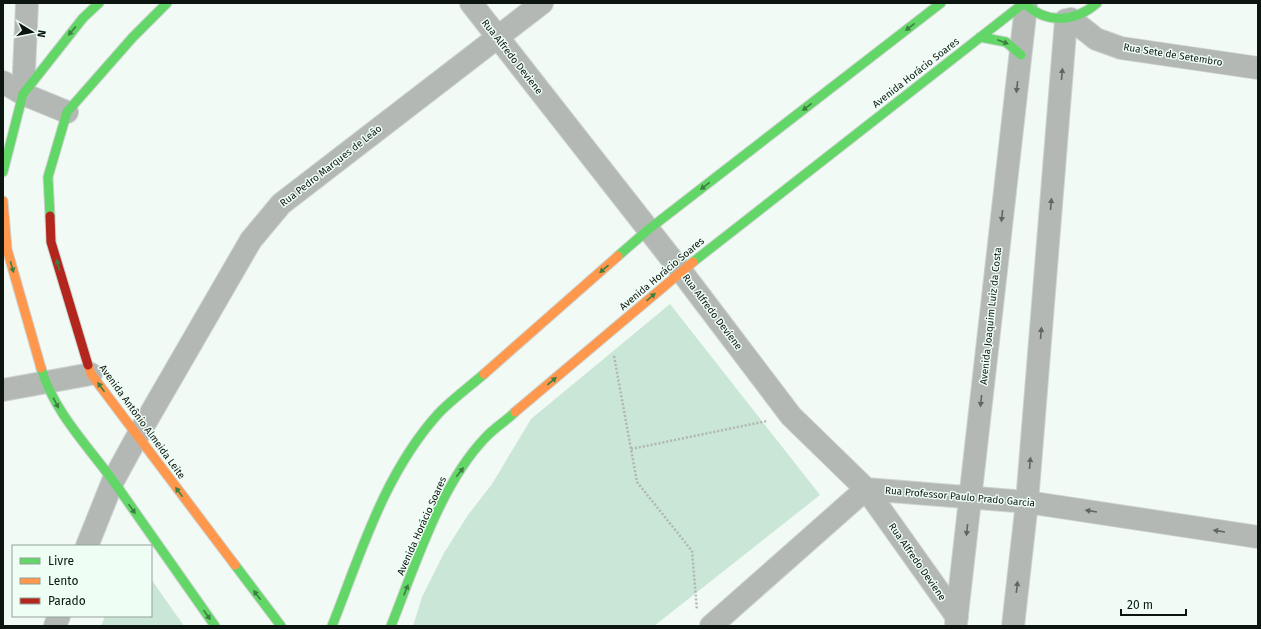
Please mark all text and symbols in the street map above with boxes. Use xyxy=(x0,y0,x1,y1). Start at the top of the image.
north arrow xyxy=(12,12,52,52)
street label: Rua Alfredo Deviene xyxy=(479,17,545,97)
one-way arrow xyxy=(905,23,916,31)
one-way arrow xyxy=(67,26,76,37)
text: N xyxy=(34,29,48,38)
street label: Avenida Horácio Soares xyxy=(870,35,962,111)
one-way arrow xyxy=(997,39,1009,45)
street label: Rua Sete de Setembro xyxy=(1123,41,1224,69)
one-way arrow xyxy=(1058,68,1065,80)
one-way arrow xyxy=(1014,81,1020,93)
one-way arrow xyxy=(802,102,813,111)
street label: Rua Pedro Marques de Leão xyxy=(278,122,384,209)
one-way arrow xyxy=(699,182,710,190)
one-way arrow xyxy=(1048,198,1055,210)
one-way arrow xyxy=(999,210,1006,222)
street label: Avenida Horácio Soares xyxy=(617,235,707,313)
street label: Avenida Joaquim Luiz da Costa xyxy=(978,247,1004,385)
one-way arrow xyxy=(55,259,61,271)
one-way arrow xyxy=(9,261,15,273)
one-way arrow xyxy=(599,264,609,273)
street label: Rua Alfredo Deviene xyxy=(680,272,744,352)
one-way arrow xyxy=(646,292,656,301)
one-way arrow xyxy=(1037,327,1044,339)
street label: Avenida Antônio Almeida Leite xyxy=(96,363,188,481)
one-way arrow xyxy=(547,377,557,386)
one-way arrow xyxy=(97,382,105,393)
one-way arrow xyxy=(978,395,985,407)
one-way arrow xyxy=(53,398,59,409)
one-way arrow xyxy=(1027,457,1034,469)
one-way arrow xyxy=(455,466,464,477)
street label: Avenida Horácio Soares xyxy=(395,474,449,577)
street label: Rua Professor Paulo Prado Garcia xyxy=(884,484,1036,510)
one-way arrow xyxy=(174,486,183,497)
one-way arrow xyxy=(128,503,136,514)
one-way arrow xyxy=(1085,508,1097,514)
street label: Rua Alfredo Deviene xyxy=(886,521,948,603)
one-way arrow xyxy=(963,524,970,536)
one-way arrow xyxy=(1213,528,1226,534)
legend xyxy=(12,545,152,617)
text: Livre xyxy=(48,554,74,568)
text: Lento xyxy=(48,574,78,588)
one-way arrow xyxy=(1014,581,1021,593)
one-way arrow xyxy=(403,583,409,595)
one-way arrow xyxy=(254,590,262,600)
scale bar xyxy=(1121,591,1186,617)
text: Parado xyxy=(48,594,86,608)
text: 20 m xyxy=(1127,598,1153,612)
one-way arrow xyxy=(203,610,211,620)

